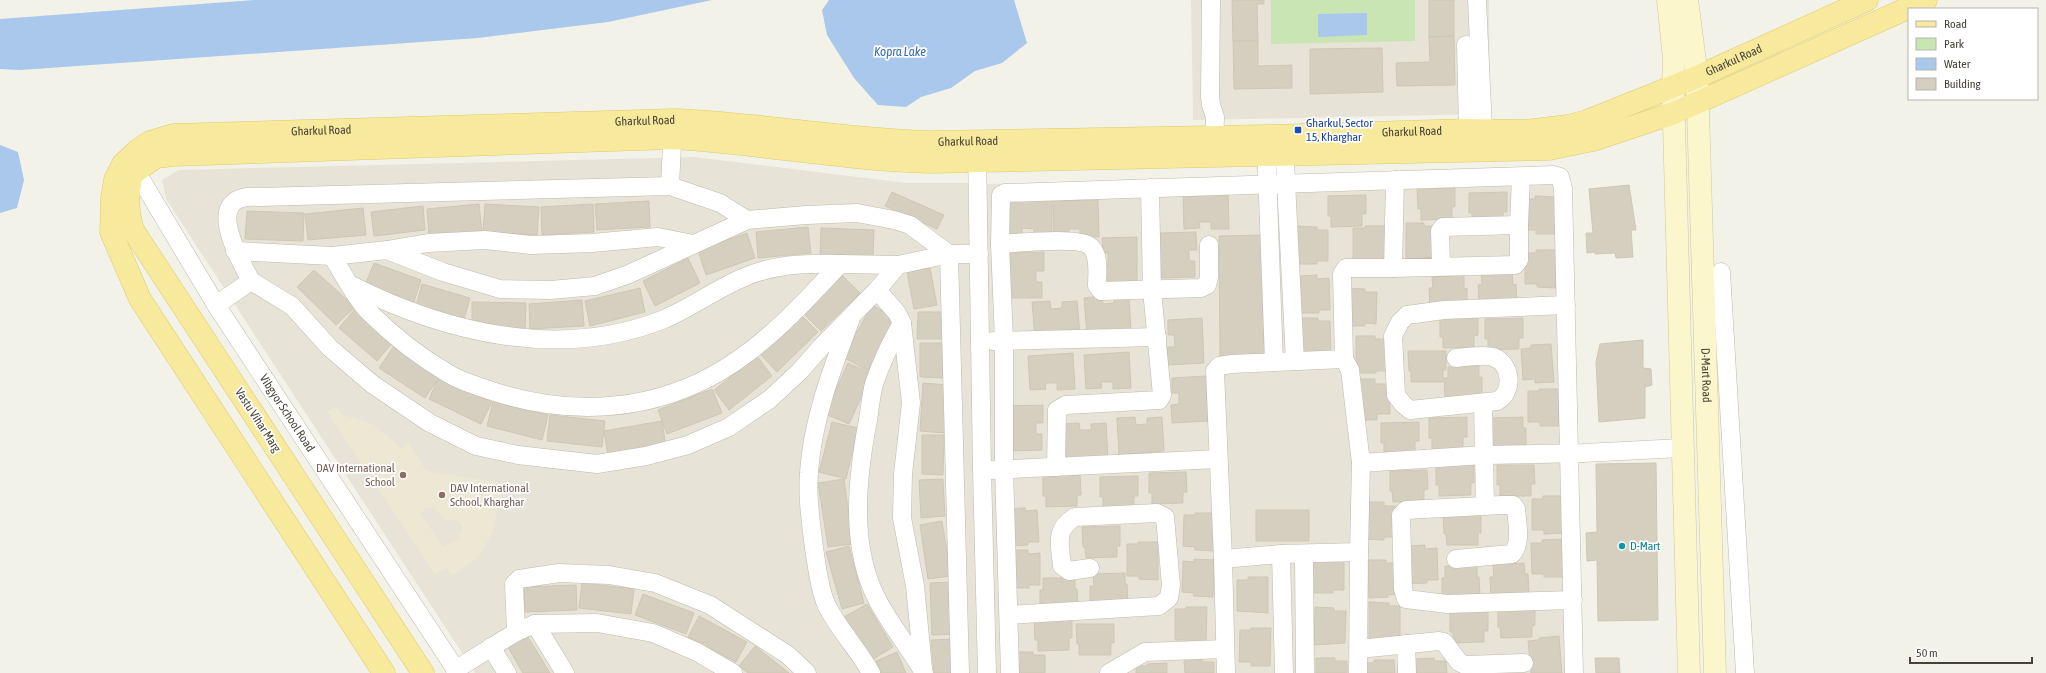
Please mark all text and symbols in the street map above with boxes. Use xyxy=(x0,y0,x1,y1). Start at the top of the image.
legend xyxy=(1908,8,2038,100)
text: Road xyxy=(1944,17,1967,31)
text: Park xyxy=(1944,37,1965,51)
street label: Gharkul Road xyxy=(1704,41,1764,79)
water label: Kopra Lake xyxy=(874,44,926,59)
text: Water xyxy=(1944,57,1971,71)
text: Building xyxy=(1944,77,1982,91)
street label: Gharkul Road xyxy=(615,113,675,129)
place label: Gharkul, Sector 15, Kharghar xyxy=(1306,116,1373,144)
street label: Gharkul Road xyxy=(291,123,352,138)
street label: Gharkul Road xyxy=(1382,124,1442,140)
marker: Gharkul, Sector 15, Kharghar xyxy=(1293,125,1303,135)
street label: Gharkul Road xyxy=(938,134,998,149)
street label: D-Mart Road xyxy=(1698,348,1714,403)
street label: Vibgyor School Road xyxy=(257,372,318,454)
street label: Vastu Vihar Marg xyxy=(232,385,284,455)
place label: DAV International School xyxy=(316,461,396,489)
marker: DAV International School xyxy=(398,470,408,480)
place label: DAV International School, Kharghar xyxy=(450,481,530,509)
marker: DAV International School, Kharghar xyxy=(437,490,447,500)
place label: D-Mart xyxy=(1630,539,1661,553)
marker: D-Mart xyxy=(1617,541,1627,551)
scale bar xyxy=(1910,639,2032,665)
text: 50 m xyxy=(1916,646,1938,660)

